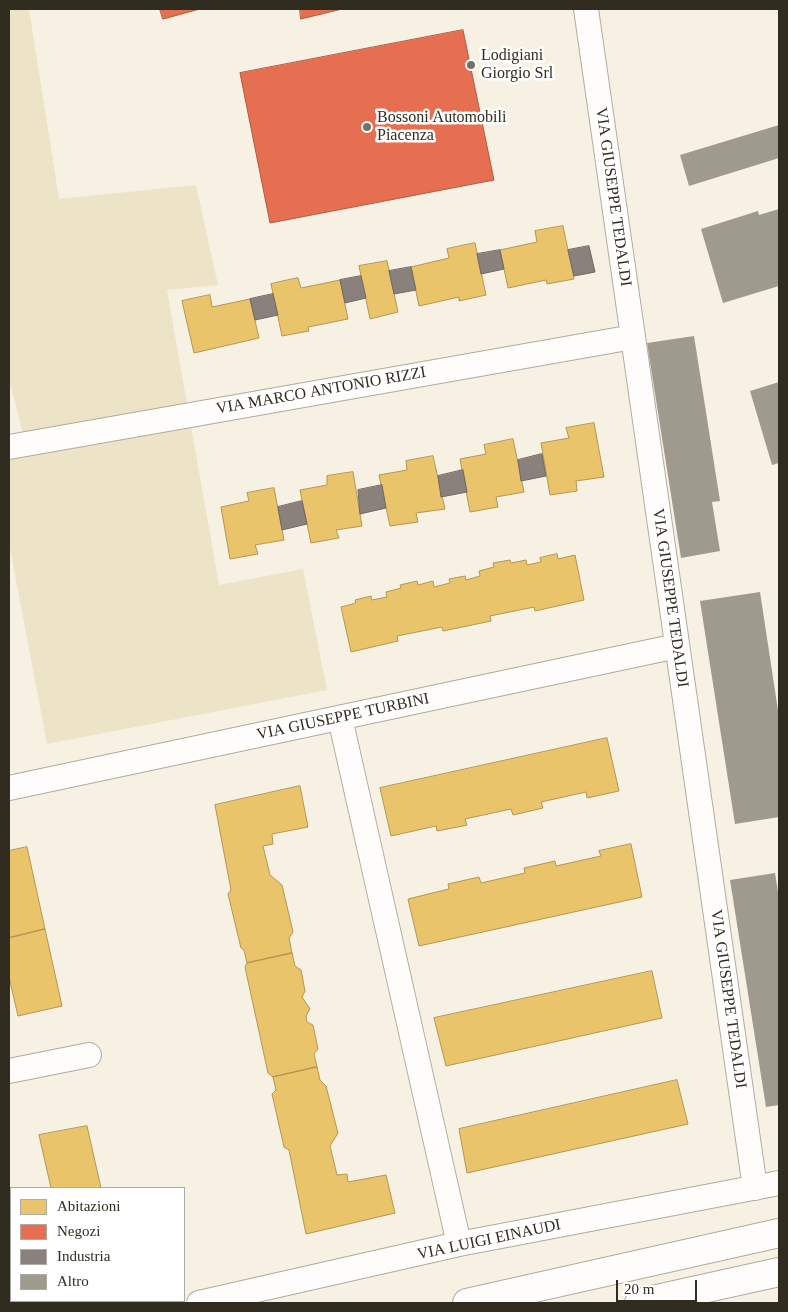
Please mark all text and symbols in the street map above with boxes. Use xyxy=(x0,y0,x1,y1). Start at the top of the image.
place label: Lodigiani Giorgio Srl xyxy=(481,46,553,84)
marker: Lodigiani Giorgio Srl xyxy=(465,59,477,71)
street label: VIA GIUSEPPE TEDALDI xyxy=(591,106,635,288)
place label: Bossoni Automobili Piacenza xyxy=(377,108,506,146)
marker: Bossoni Automobili Piacenza xyxy=(361,121,373,133)
street label: VIA MARCO ANTONIO RIZZI xyxy=(215,363,427,419)
street label: VIA GIUSEPPE TEDALDI xyxy=(648,507,692,689)
street label: VIA GIUSEPPE TURBINI xyxy=(255,689,431,745)
street label: VIA GIUSEPPE TEDALDI xyxy=(706,908,750,1090)
legend xyxy=(10,1187,185,1302)
text: Abitazioni xyxy=(57,1198,120,1214)
street label: VIA LUIGI EINAUDI xyxy=(415,1215,563,1265)
text: Negozi xyxy=(57,1223,100,1239)
text: Industria xyxy=(57,1248,110,1264)
scale bar xyxy=(618,1270,699,1302)
text: Altro xyxy=(57,1273,89,1289)
text: 20 m xyxy=(624,1281,654,1297)

